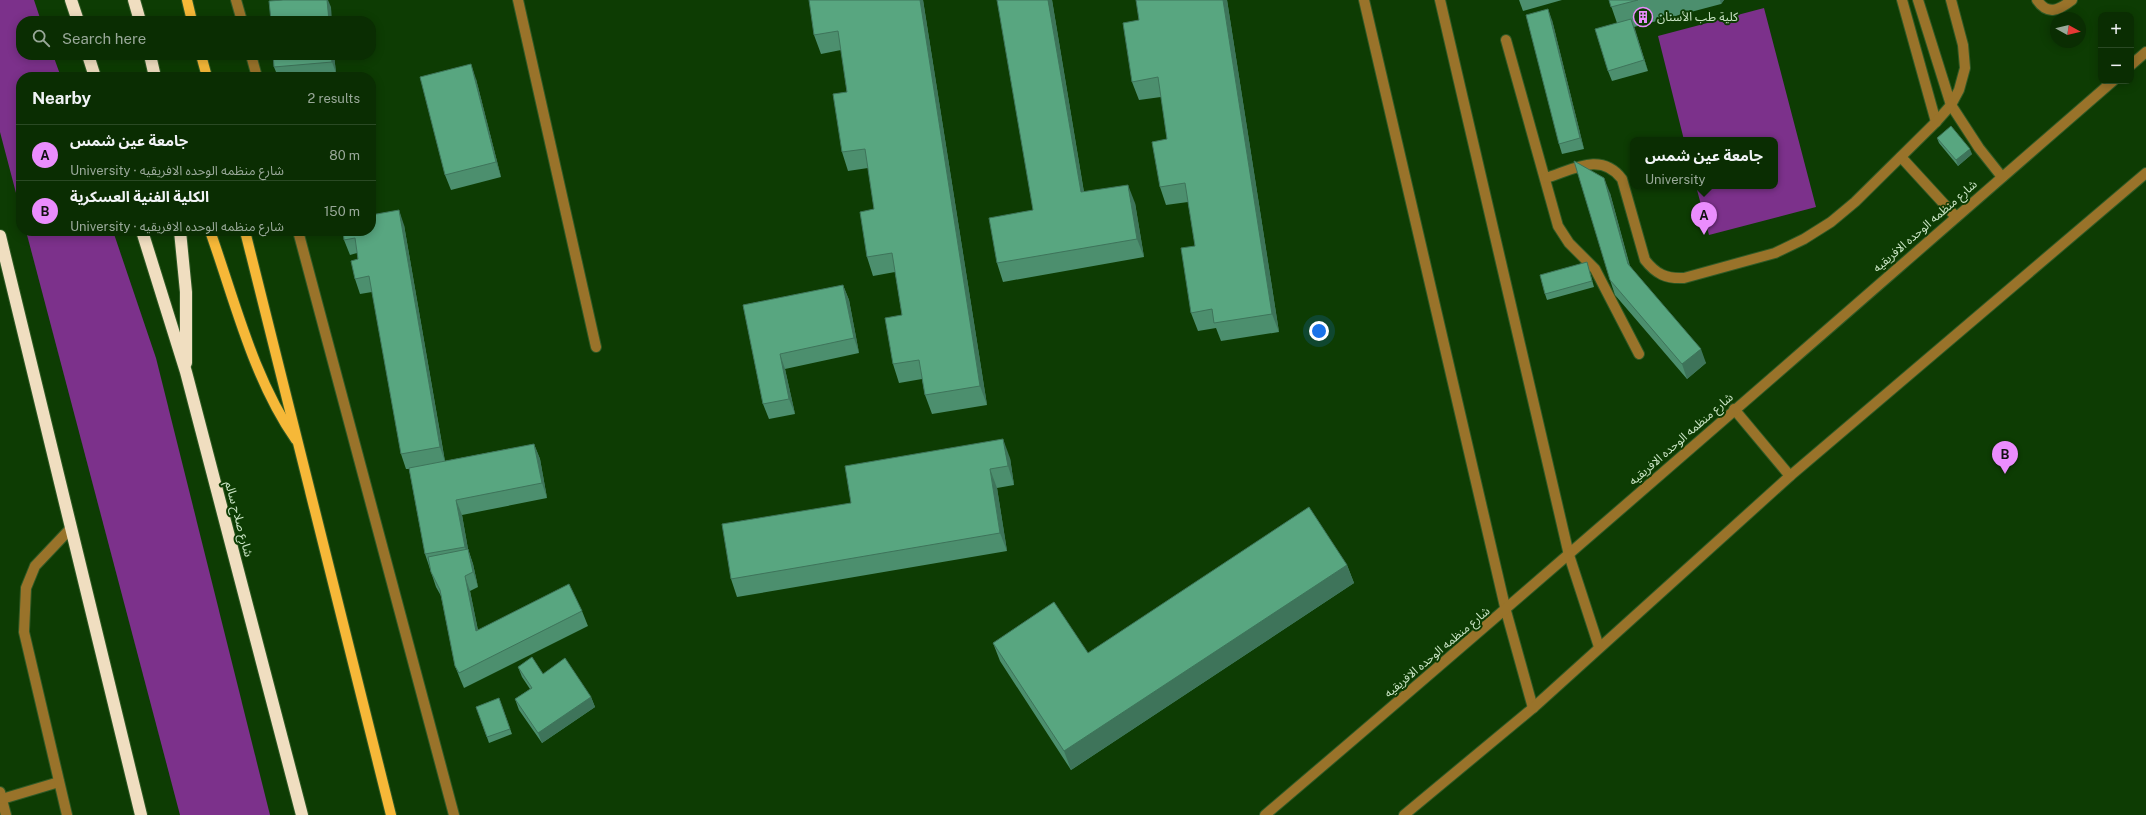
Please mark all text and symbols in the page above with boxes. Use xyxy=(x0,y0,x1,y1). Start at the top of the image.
building icon: كلية طب الأسنان xyxy=(1632,6,1654,28)
place label: كلية طب الأسنان xyxy=(1657,10,1739,24)
north arrow xyxy=(2050,12,2086,48)
map controls xyxy=(2098,12,2134,84)
button: + xyxy=(2098,12,2134,48)
search box xyxy=(16,16,376,60)
icon: search xyxy=(30,27,52,49)
text: Search here xyxy=(62,30,146,47)
button: − xyxy=(2098,48,2134,84)
text: Nearby xyxy=(32,88,91,108)
text: 2 results xyxy=(308,91,360,106)
text: جامعة عين شمس xyxy=(70,132,188,149)
popup xyxy=(1630,137,1778,189)
text: جامعة عين شمس xyxy=(1645,147,1763,164)
text: A xyxy=(40,148,50,163)
text: 80 m xyxy=(329,148,360,163)
text: University · شارع منظمه الوحده الافريقيه xyxy=(70,163,284,178)
text: University xyxy=(1645,172,1705,187)
street label: شارع منظمه الوحده الافريقيه xyxy=(1870,177,1981,276)
text: الكلية الفنية العسكرية xyxy=(70,188,209,205)
pin: A xyxy=(1691,202,1717,235)
text: B xyxy=(41,204,49,219)
text: 150 m xyxy=(324,204,360,219)
text: University · شارع منظمه الوحده الافريقيه xyxy=(70,219,284,234)
your location xyxy=(1309,321,1329,341)
street label: شارع منظمه الوحده الافريقيه xyxy=(1626,390,1737,489)
pin: B xyxy=(1992,441,2018,474)
street label: شارع صلاح سالم xyxy=(220,480,256,559)
street label: شارع منظمه الوحده الافريقيه xyxy=(1381,604,1494,702)

